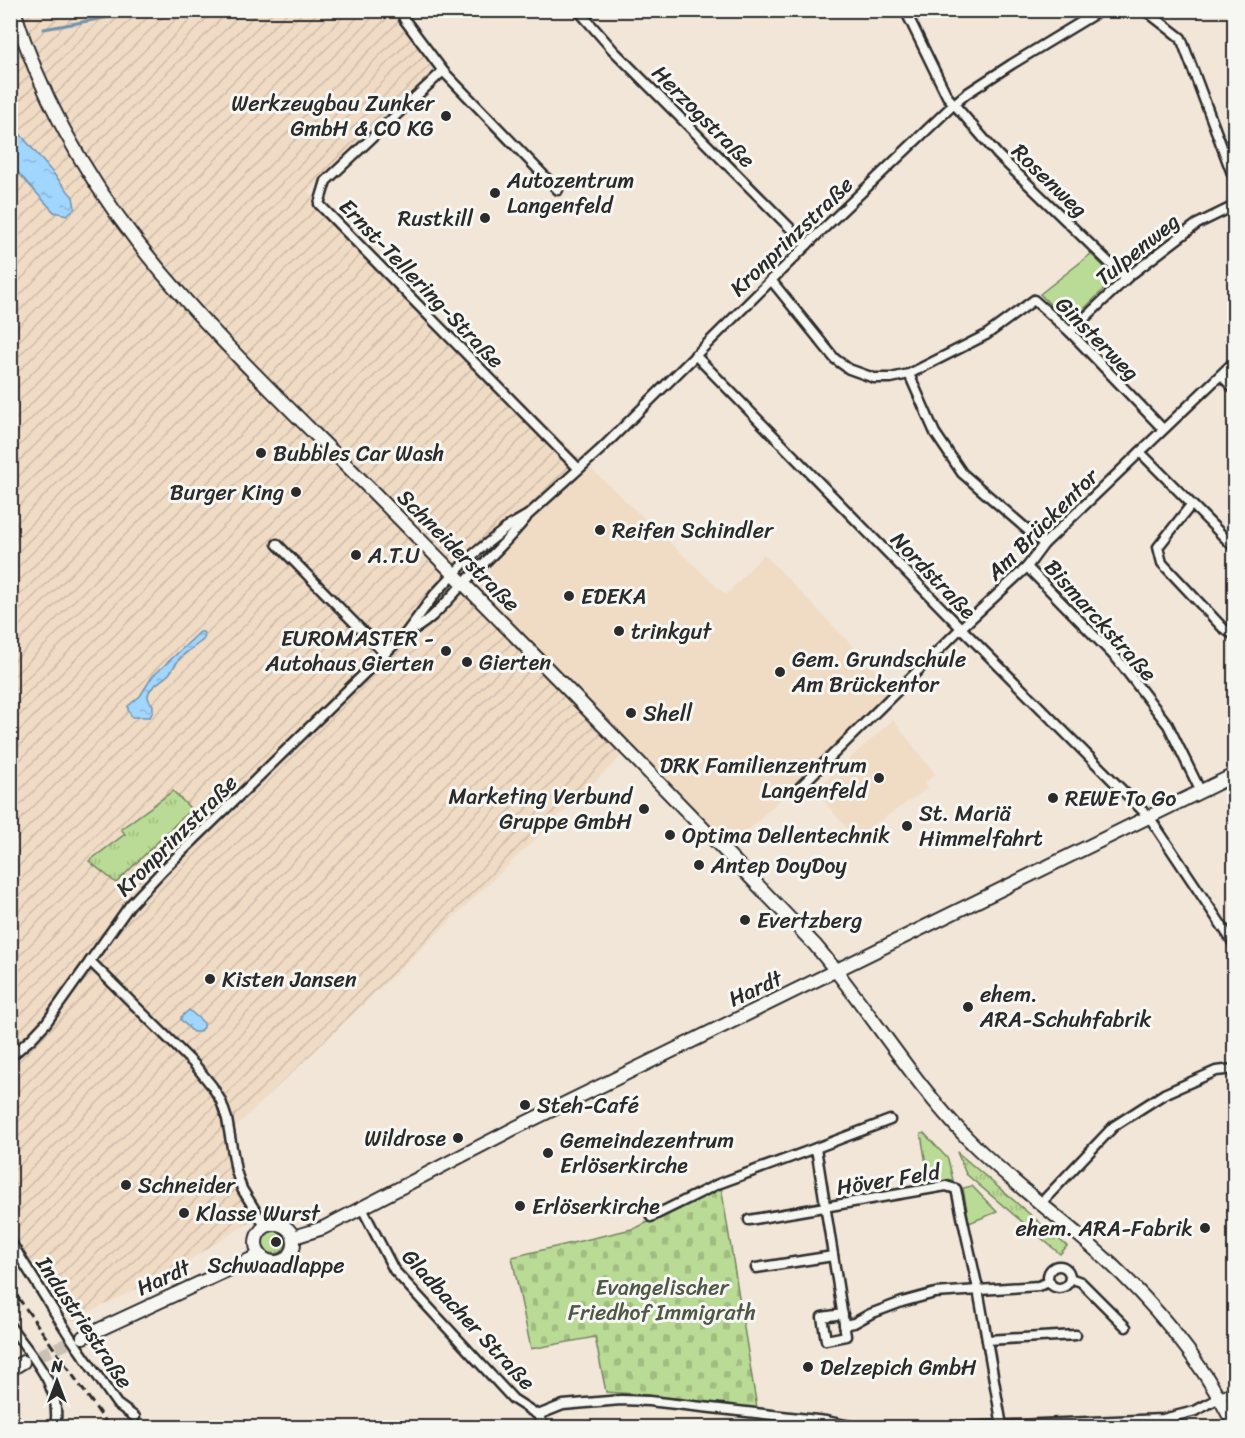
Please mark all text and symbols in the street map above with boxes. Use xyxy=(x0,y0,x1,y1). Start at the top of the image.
street label: Herzogstraße xyxy=(642,55,765,178)
place label: Werkzeugbau Zunker GmbH & CO KG xyxy=(231,84,436,148)
marker: Werkzeugbau Zunker GmbH & CO KG xyxy=(439,109,453,123)
street label: Rosenweg xyxy=(1002,133,1097,227)
place label: Autozentrum Langenfeld xyxy=(506,161,634,225)
street label: Kronprinzstraße xyxy=(720,167,863,306)
marker: Autozentrum Langenfeld xyxy=(488,186,502,200)
street label: Ernst-Tellering-Straße xyxy=(329,189,514,378)
place label: Rustkill xyxy=(398,199,474,238)
street label: Tulpenweg xyxy=(1086,203,1188,296)
marker: Rustkill xyxy=(478,211,492,225)
street label: Ginsterweg xyxy=(1046,286,1150,390)
place label: Bubbles Car Wash xyxy=(273,434,444,473)
marker: Bubbles Car Wash xyxy=(254,446,268,460)
street label: Am Brückentor xyxy=(976,457,1109,591)
place label: Burger King xyxy=(170,473,284,512)
street label: Schneiderstraße xyxy=(388,479,530,621)
marker: Burger King xyxy=(289,485,303,499)
place label: Reifen Schindler xyxy=(612,511,775,550)
street label: Nordstraße xyxy=(881,522,987,629)
marker: Reifen Schindler xyxy=(593,523,607,537)
place label: A.T.U xyxy=(367,536,420,575)
marker: A.T.U xyxy=(349,548,363,562)
street label: Bismarckstraße xyxy=(1034,550,1167,691)
place label: EDEKA xyxy=(581,577,646,616)
marker: EDEKA xyxy=(562,589,576,603)
place label: trinkgut xyxy=(631,612,712,651)
place label: EUROMASTER - Autohaus Gierten xyxy=(265,619,434,683)
marker: trinkgut xyxy=(612,624,626,638)
place label: Gem. Grundschule Am Brückentor xyxy=(791,640,966,704)
place label: Gierten xyxy=(479,643,551,682)
marker: EUROMASTER - Autohaus Gierten xyxy=(439,644,453,658)
marker: Gierten xyxy=(460,655,474,669)
marker: Gem. Grundschule Am Brückentor xyxy=(773,665,787,679)
place label: Shell xyxy=(643,694,693,733)
marker: Shell xyxy=(624,706,638,720)
place label: DRK Familienzentrum Langenfeld xyxy=(660,746,868,810)
street label: Kronprinzstraße xyxy=(106,765,247,906)
marker: DRK Familienzentrum Langenfeld xyxy=(872,771,886,785)
place label: Marketing Verbund Gruppe GmbH xyxy=(448,777,633,841)
place label: REWE To Go xyxy=(1065,779,1176,818)
marker: REWE To Go xyxy=(1046,791,1060,805)
place label: St. Mariä Himmelfahrt xyxy=(919,794,1043,858)
marker: Marketing Verbund Gruppe GmbH xyxy=(637,802,651,816)
place label: Optima Dellentechnik xyxy=(682,816,890,855)
marker: St. Mariä Himmelfahrt xyxy=(900,819,914,833)
marker: Optima Dellentechnik xyxy=(663,828,677,842)
place label: Antep DoyDoy xyxy=(710,846,847,885)
marker: Antep DoyDoy xyxy=(692,858,706,872)
place label: Evertzberg xyxy=(757,901,862,940)
marker: Evertzberg xyxy=(738,913,752,927)
street label: Hardt xyxy=(722,958,790,1018)
place label: Kisten Jansen xyxy=(222,960,357,999)
marker: Kisten Jansen xyxy=(203,972,217,986)
place label: ehem. ARA-Schuhfabrik xyxy=(979,975,1152,1039)
marker: ehem. ARA-Schuhfabrik xyxy=(961,1000,975,1014)
place label: Steh-Café xyxy=(537,1086,639,1125)
marker: Steh-Café xyxy=(518,1098,532,1112)
place label: Wildrose xyxy=(364,1119,446,1158)
place label: Gemeindezentrum Erlöserkirche xyxy=(560,1121,734,1185)
marker: Wildrose xyxy=(451,1131,465,1145)
marker: Gemeindezentrum Erlöserkirche xyxy=(541,1146,555,1160)
street label: Höver Feld xyxy=(834,1152,944,1207)
place label: Schneider xyxy=(138,1166,237,1205)
marker: Schneider xyxy=(119,1178,133,1192)
place label: Erlöserkirche xyxy=(532,1187,660,1226)
place label: Klasse Wurst xyxy=(196,1194,321,1233)
marker: Erlöserkirche xyxy=(513,1199,527,1213)
marker: Klasse Wurst xyxy=(177,1206,191,1220)
place label: ehem. ARA-Fabrik xyxy=(1015,1209,1193,1248)
marker: ehem. ARA-Fabrik xyxy=(1198,1221,1212,1235)
marker: Schwaadlappe xyxy=(269,1235,283,1249)
street label: Gladbacher Straße xyxy=(392,1239,545,1400)
place label: Schwaadlappe xyxy=(207,1246,345,1285)
street label: Industriestraße xyxy=(25,1247,144,1397)
street label: Hardt xyxy=(130,1247,198,1307)
park label: Evangelischer Friedhof Immigrath xyxy=(568,1268,756,1332)
place label: Delzepich GmbH xyxy=(820,1348,977,1387)
north arrow xyxy=(27,1351,87,1411)
text: N xyxy=(50,1352,63,1381)
marker: Delzepich GmbH xyxy=(801,1360,815,1374)

